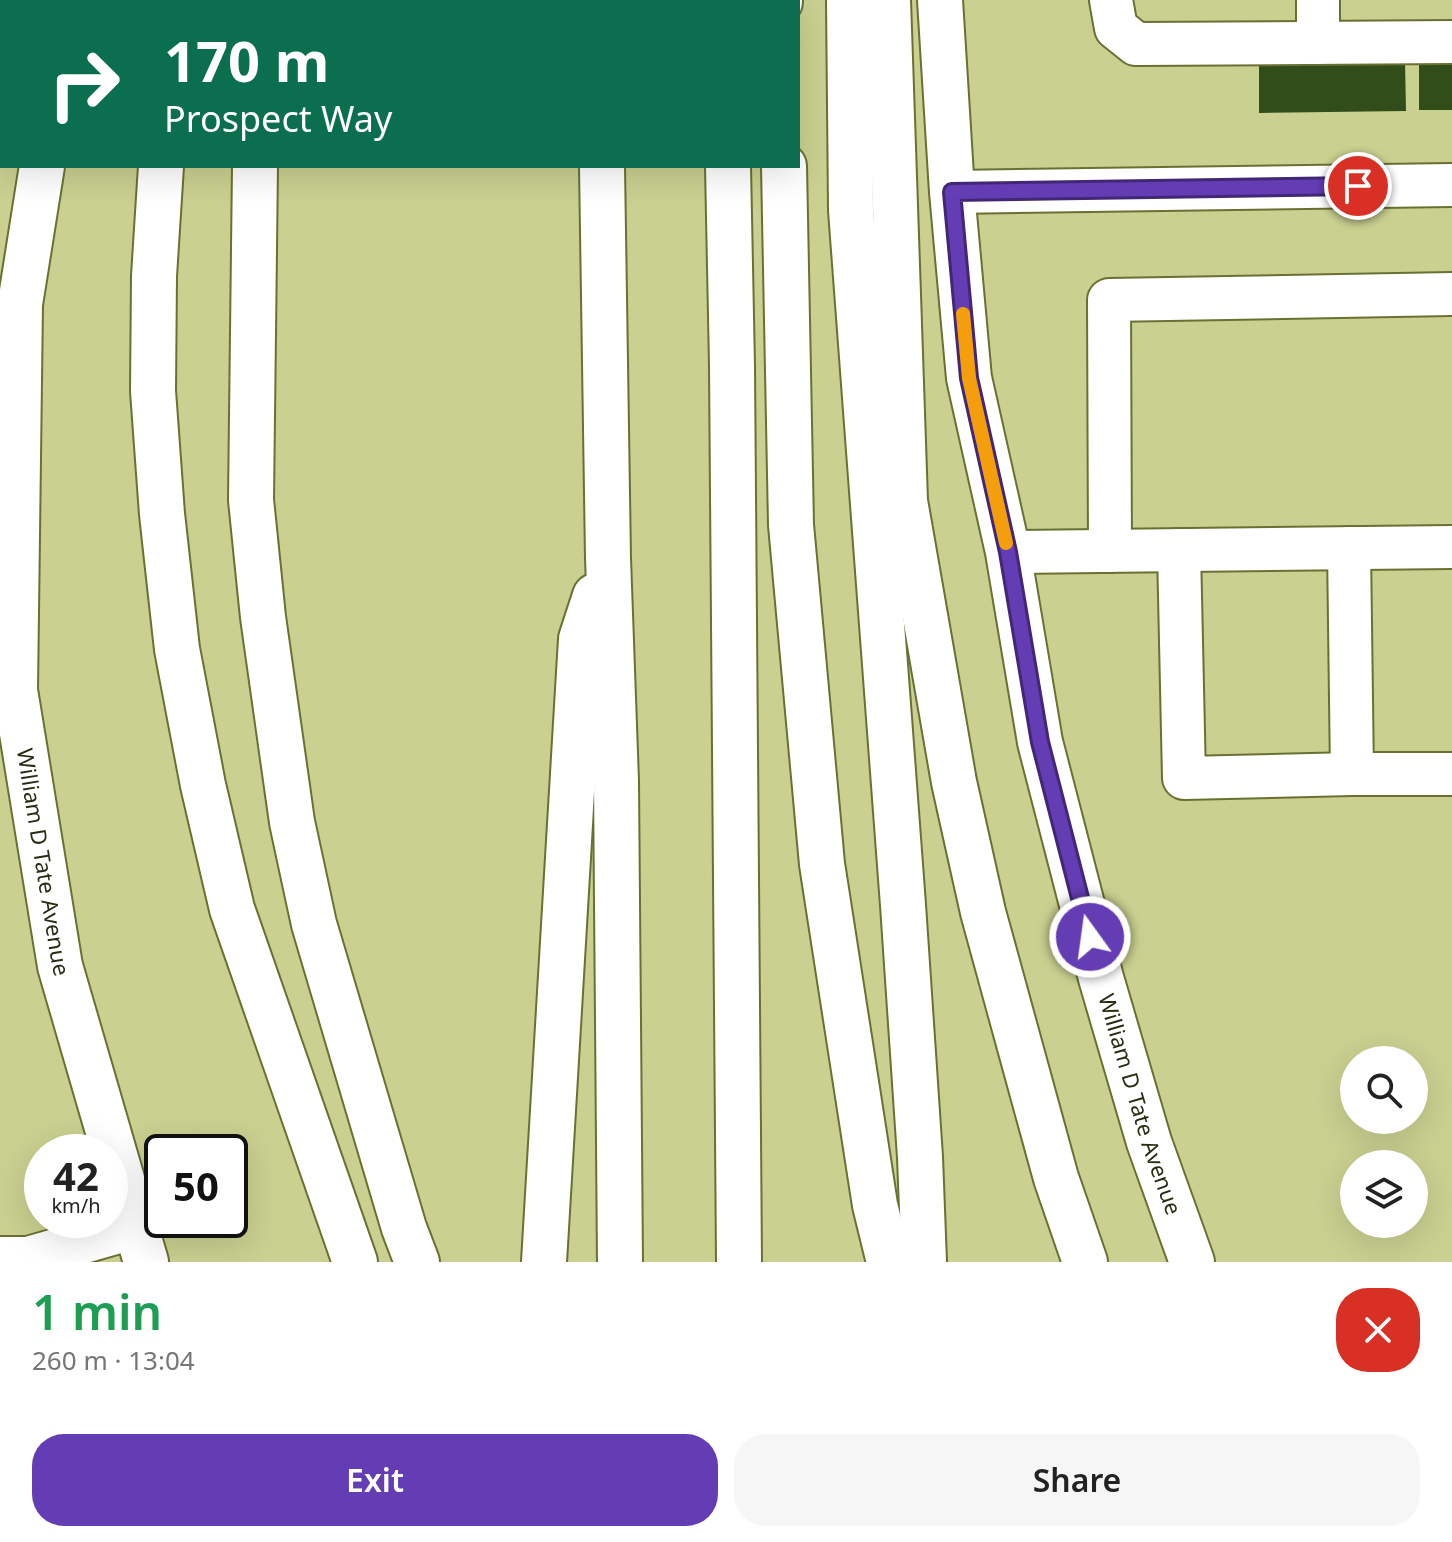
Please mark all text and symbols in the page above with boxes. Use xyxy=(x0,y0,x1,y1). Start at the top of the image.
text: 170 m xyxy=(164,22,329,98)
icon: right xyxy=(32,32,136,136)
text: Prospect Way xyxy=(164,94,392,143)
pin xyxy=(1324,152,1392,220)
icon: arrive xyxy=(1336,164,1380,208)
street label: William D Tate Avenue xyxy=(11,746,78,979)
position arrow xyxy=(1048,895,1132,979)
street label: William D Tate Avenue xyxy=(1092,990,1190,1218)
map controls xyxy=(1340,1046,1428,1238)
button: search xyxy=(1340,1046,1428,1134)
speed limit sign: 50 xyxy=(144,1134,248,1238)
text: 42 xyxy=(53,1148,99,1203)
button: layers xyxy=(1340,1150,1428,1238)
text: km/h xyxy=(51,1192,101,1219)
text: 1 min xyxy=(32,1279,162,1344)
button: close xyxy=(1336,1288,1420,1372)
text: 260 m · 13:04 xyxy=(32,1342,195,1378)
button: Exit xyxy=(32,1434,718,1526)
button: Share xyxy=(734,1434,1420,1526)

